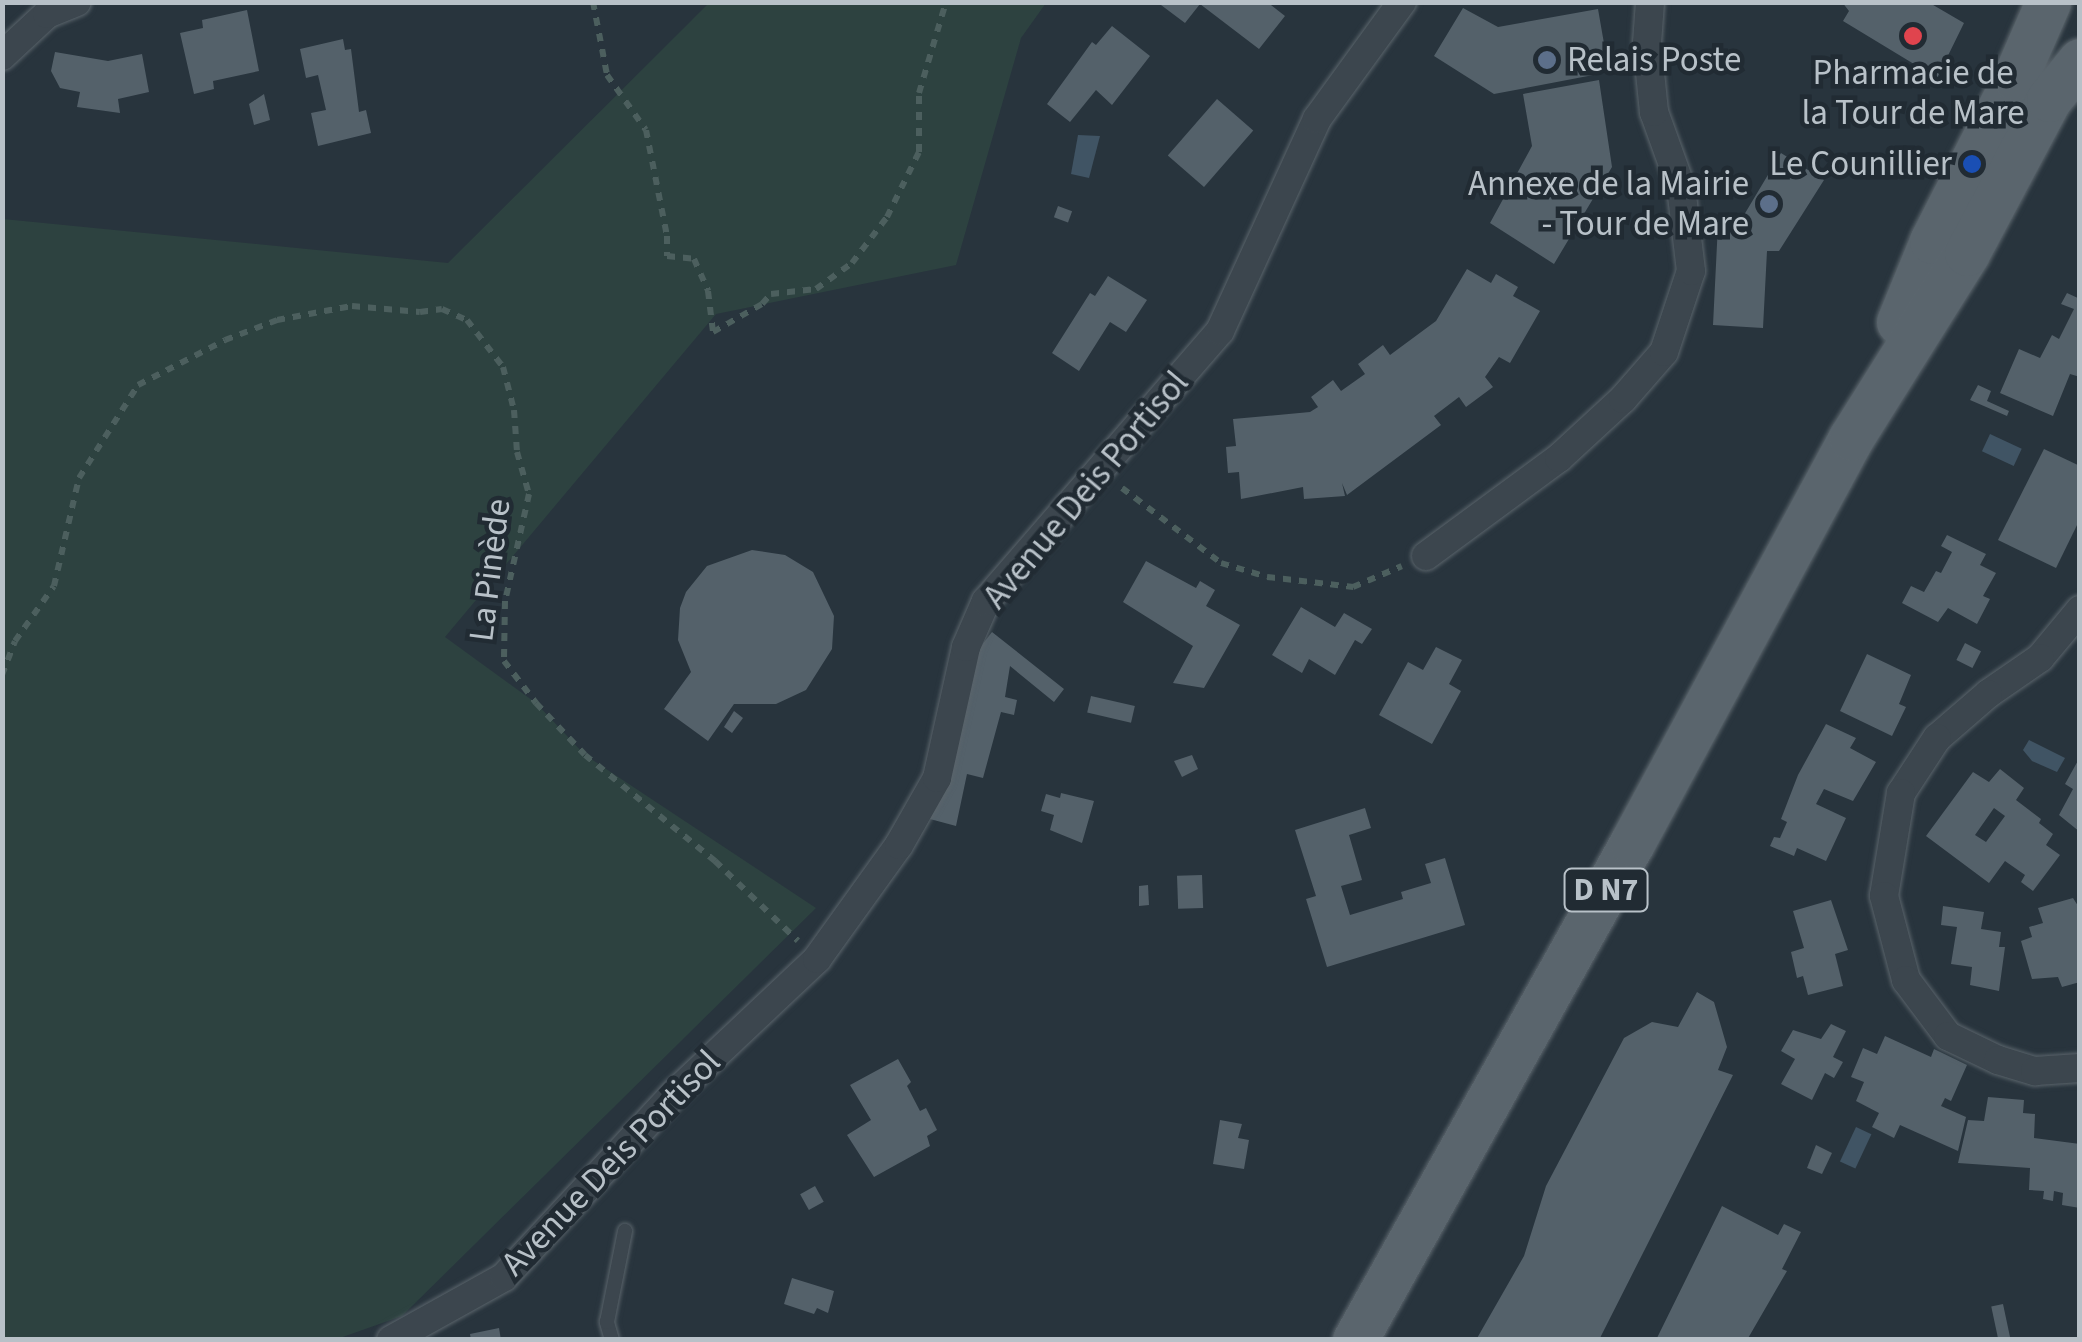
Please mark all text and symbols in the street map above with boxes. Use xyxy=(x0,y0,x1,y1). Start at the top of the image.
marker: Pharmacie de la Tour de Mare xyxy=(1902,25,1924,47)
place label: Relais Poste xyxy=(1567,39,1741,81)
marker: Relais Poste xyxy=(1536,49,1558,71)
place label: Pharmacie de la Tour de Mare xyxy=(1801,52,2025,134)
place label: Le Counillier xyxy=(1769,143,1952,185)
marker: Le Counillier xyxy=(1961,153,1983,175)
place label: Annexe de la Mairie - Tour de Mare xyxy=(1468,163,1749,245)
marker: Annexe de la Mairie - Tour de Mare xyxy=(1758,193,1780,215)
street label: Avenue Deis Portisol xyxy=(974,363,1198,617)
street label: La Pinède xyxy=(460,496,520,644)
road number: D N7 xyxy=(1564,863,1648,917)
street label: Avenue Deis Portisol xyxy=(493,1042,729,1284)

